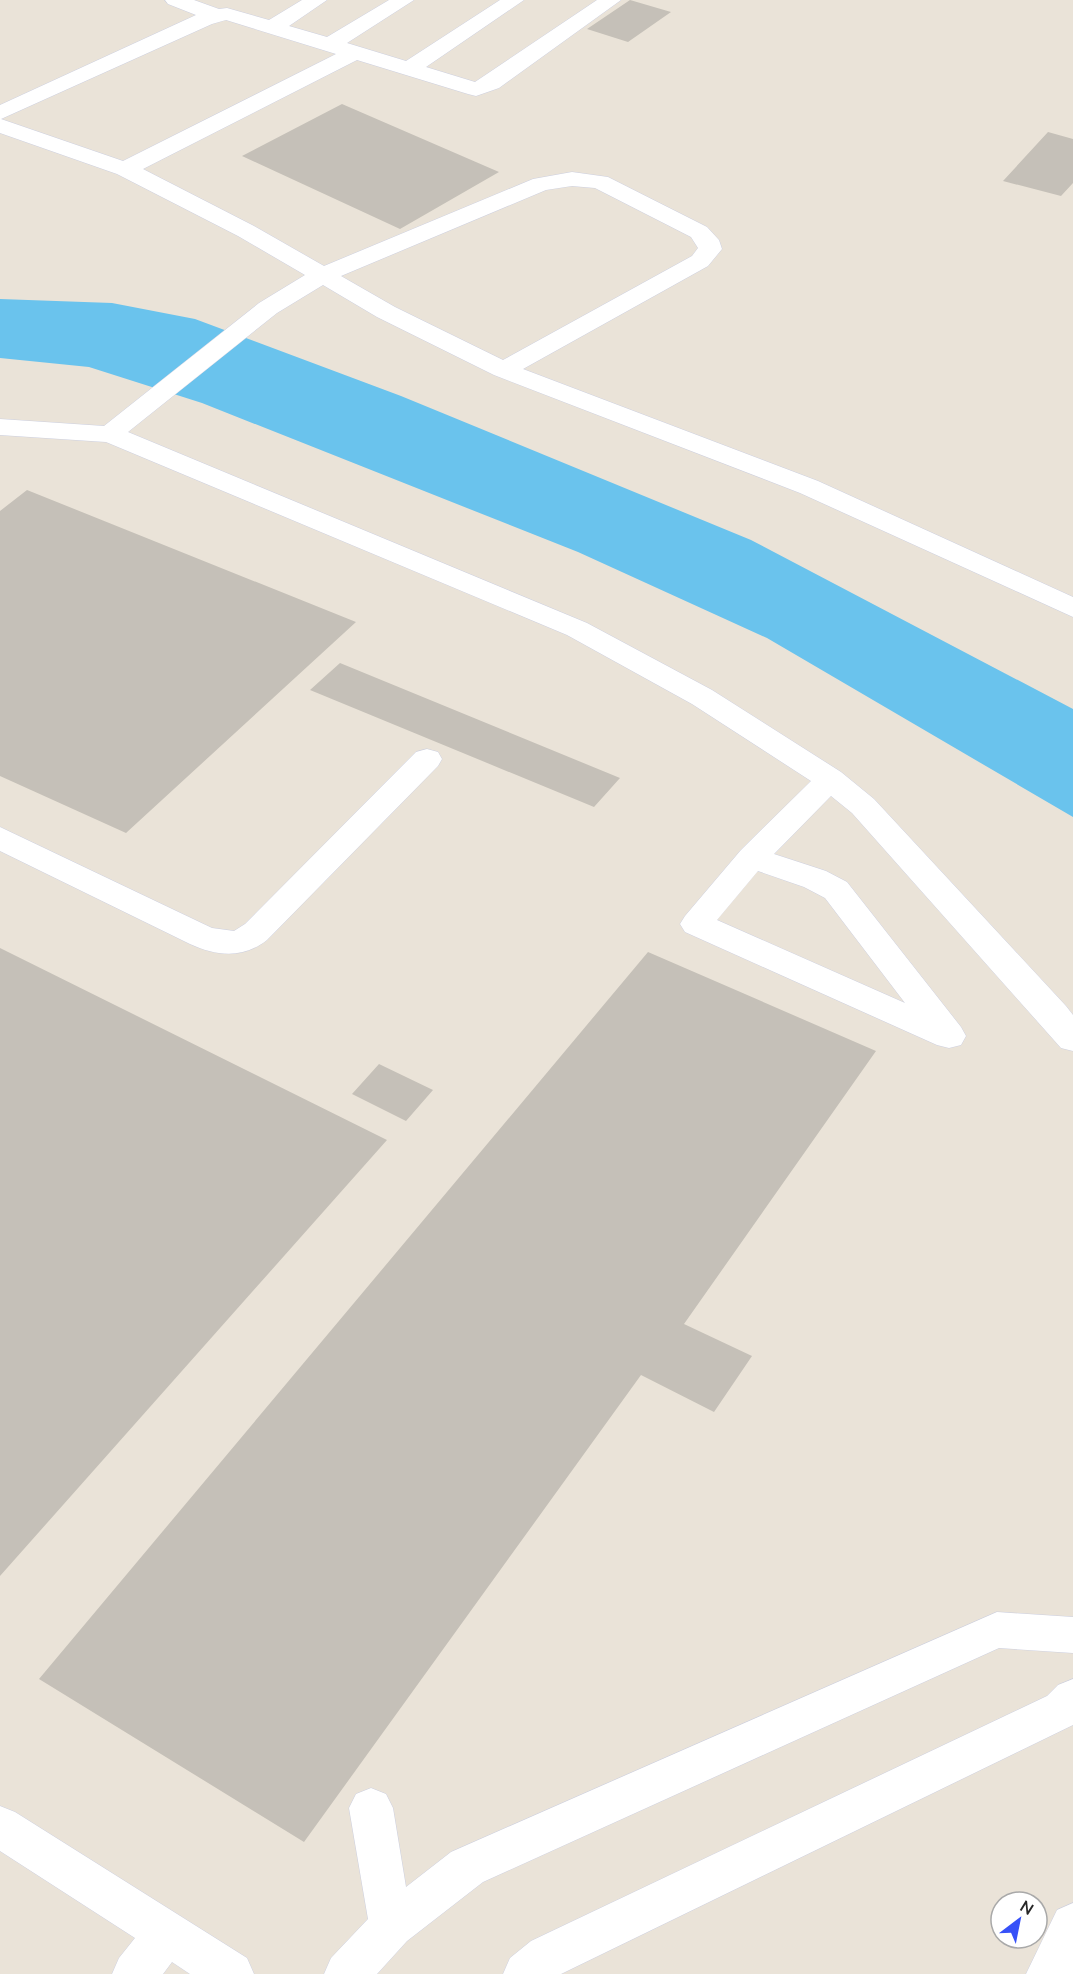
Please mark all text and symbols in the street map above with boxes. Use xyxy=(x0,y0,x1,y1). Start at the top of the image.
north arrow xyxy=(989,1890,1049,1950)
text: N xyxy=(1017,1896,1037,1919)

